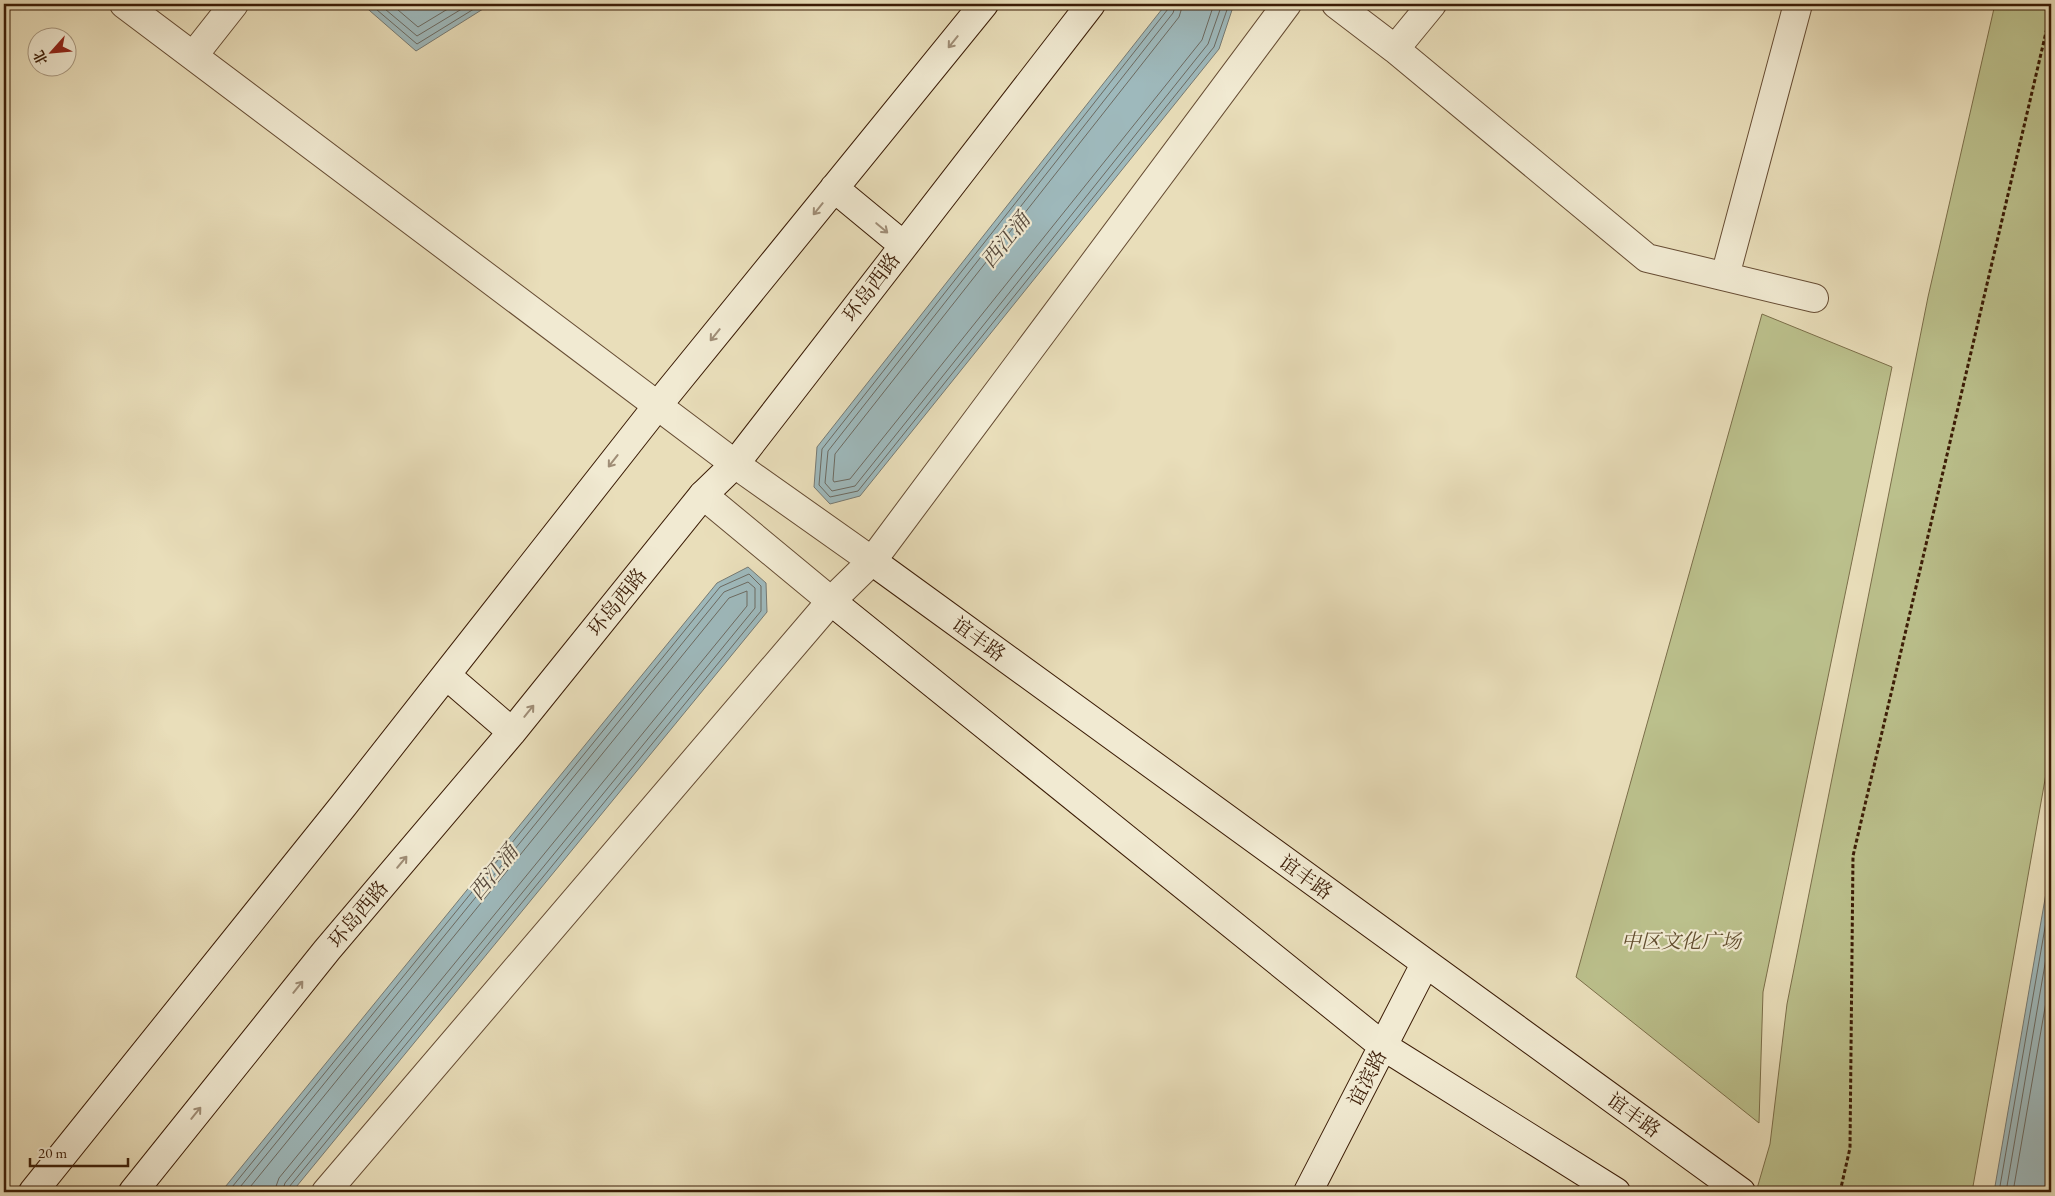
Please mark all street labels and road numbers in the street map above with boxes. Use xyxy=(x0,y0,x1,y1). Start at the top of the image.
street label: 环岛西路 xyxy=(837,247,905,327)
street label: 环岛西路 xyxy=(582,563,652,641)
street label: 谊丰路 xyxy=(947,611,1011,667)
street label: 谊丰路 xyxy=(1274,849,1338,905)
street label: 环岛西路 xyxy=(322,875,394,953)
street label: 谊滨路 xyxy=(1342,1045,1392,1111)
street label: 谊丰路 xyxy=(1602,1087,1666,1143)

